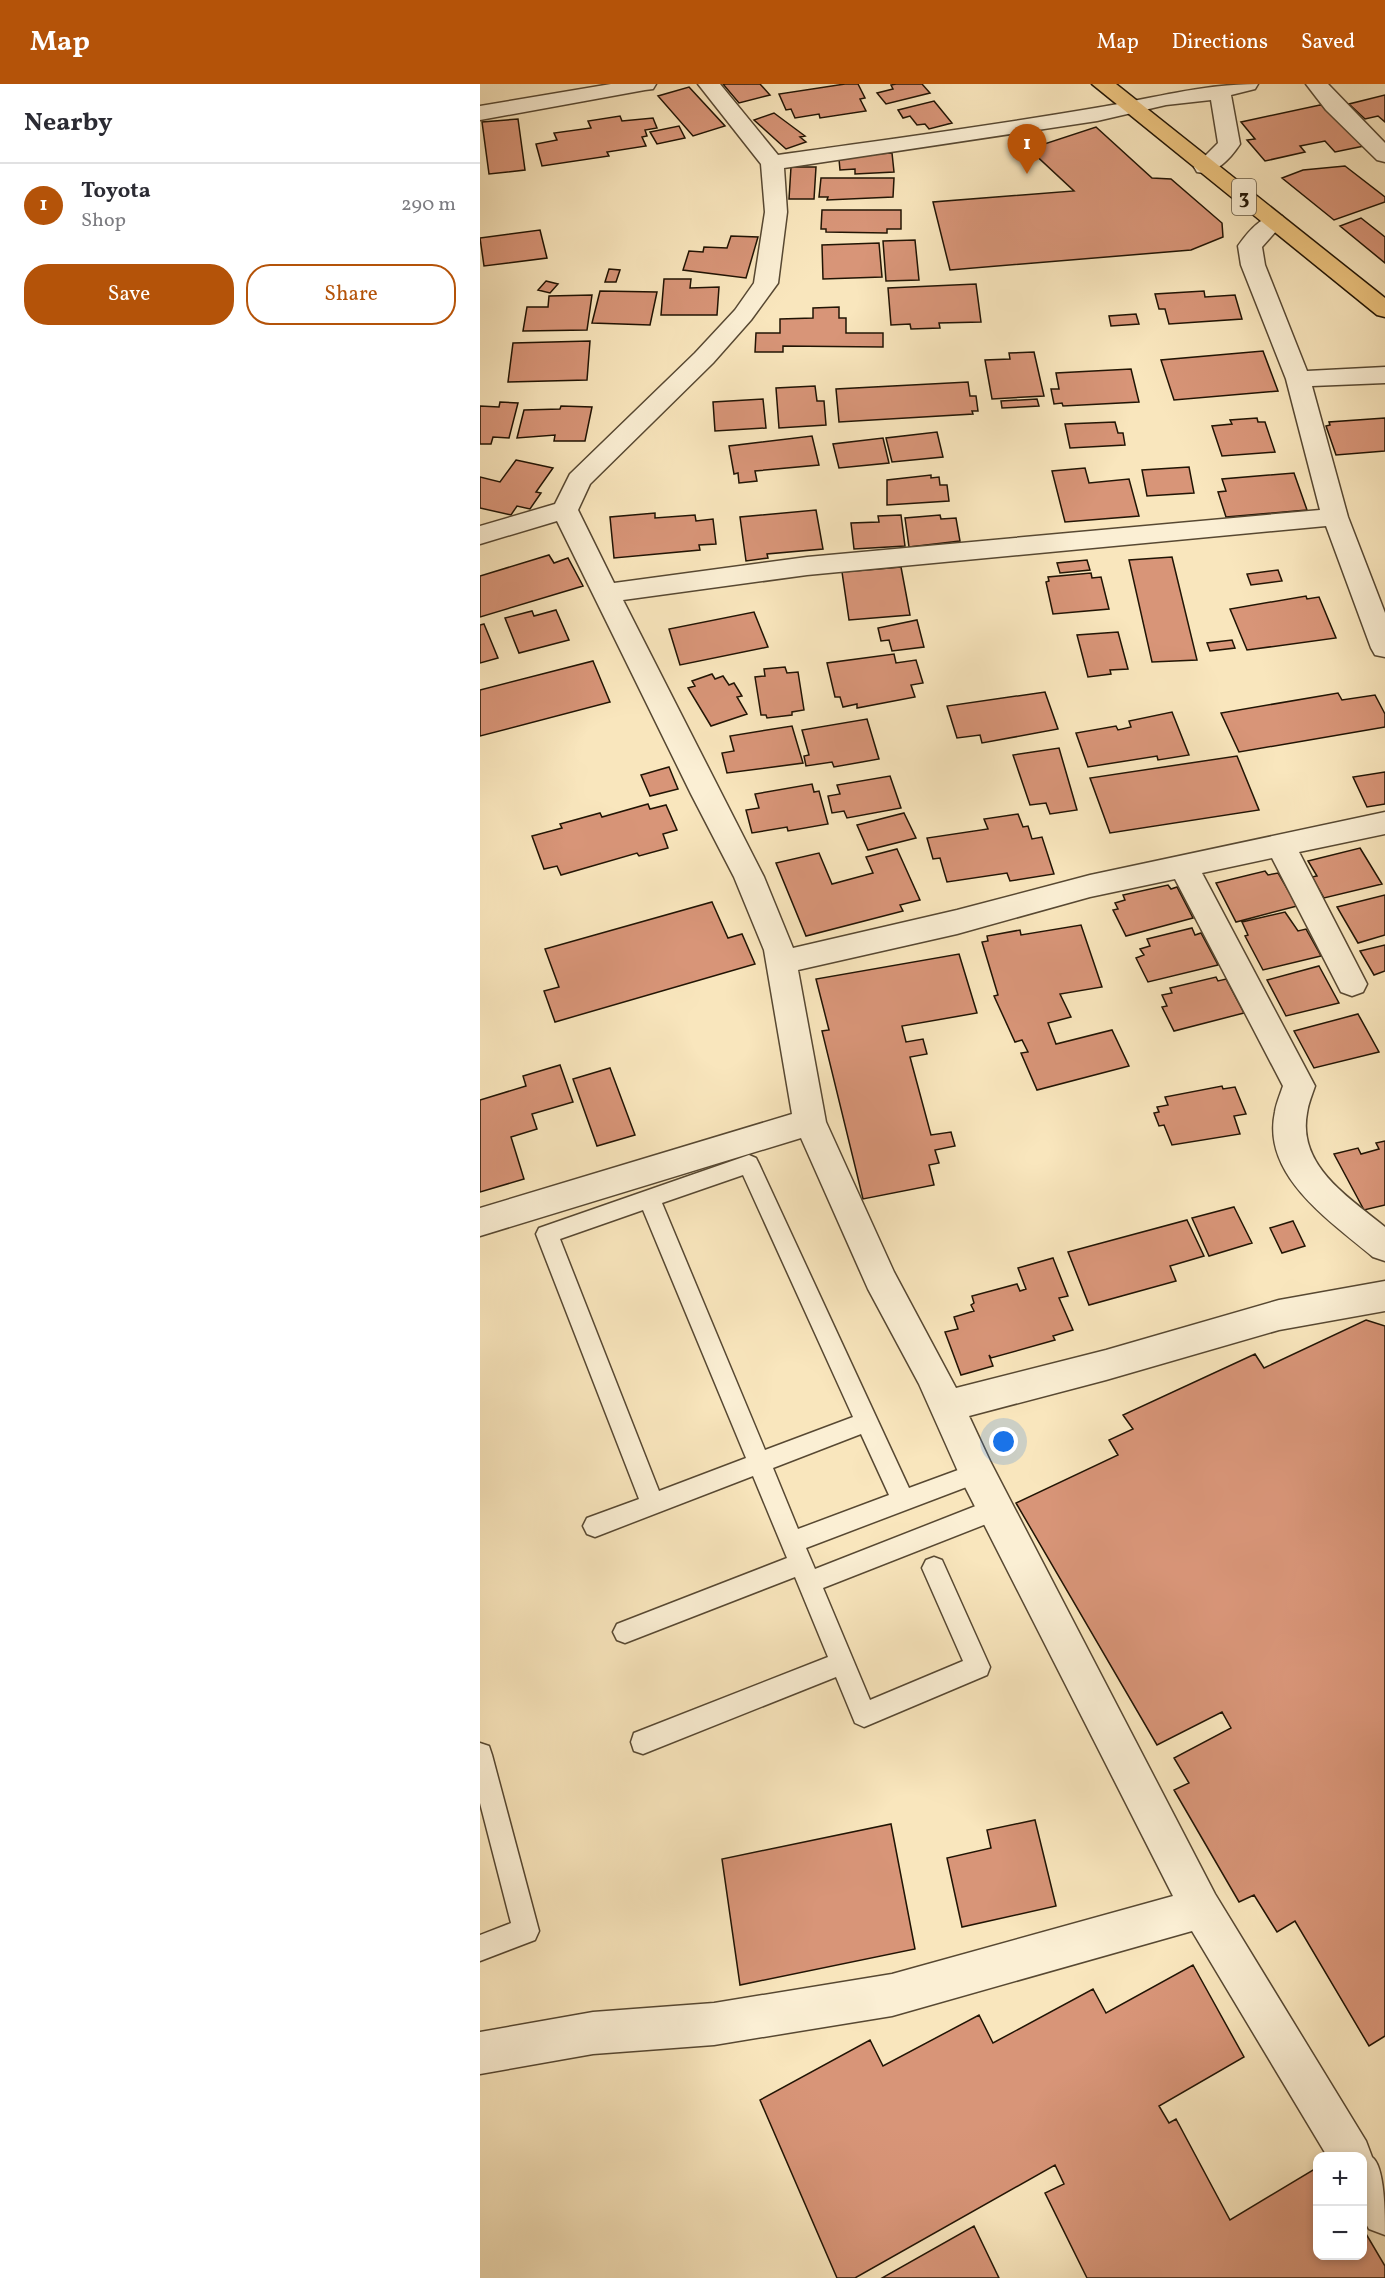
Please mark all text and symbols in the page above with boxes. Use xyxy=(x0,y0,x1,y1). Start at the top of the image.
text: Map xyxy=(30,23,90,62)
text: Map xyxy=(1097,28,1139,57)
text: Directions xyxy=(1172,28,1268,57)
text: Saved xyxy=(1301,28,1355,57)
text: Nearby xyxy=(24,105,113,141)
pin: 1 xyxy=(1008,124,1046,174)
text: Toyota xyxy=(81,176,151,207)
road number: 3 xyxy=(1232,179,1256,215)
text: 1 xyxy=(39,191,48,219)
text: 290 m xyxy=(401,191,456,219)
text: Shop xyxy=(81,207,126,235)
button: Save xyxy=(24,264,234,325)
button: Share xyxy=(246,264,456,325)
your location xyxy=(989,1427,1018,1456)
map controls xyxy=(1313,2152,1367,2260)
button: + xyxy=(1313,2152,1367,2206)
button: − xyxy=(1313,2206,1367,2260)

